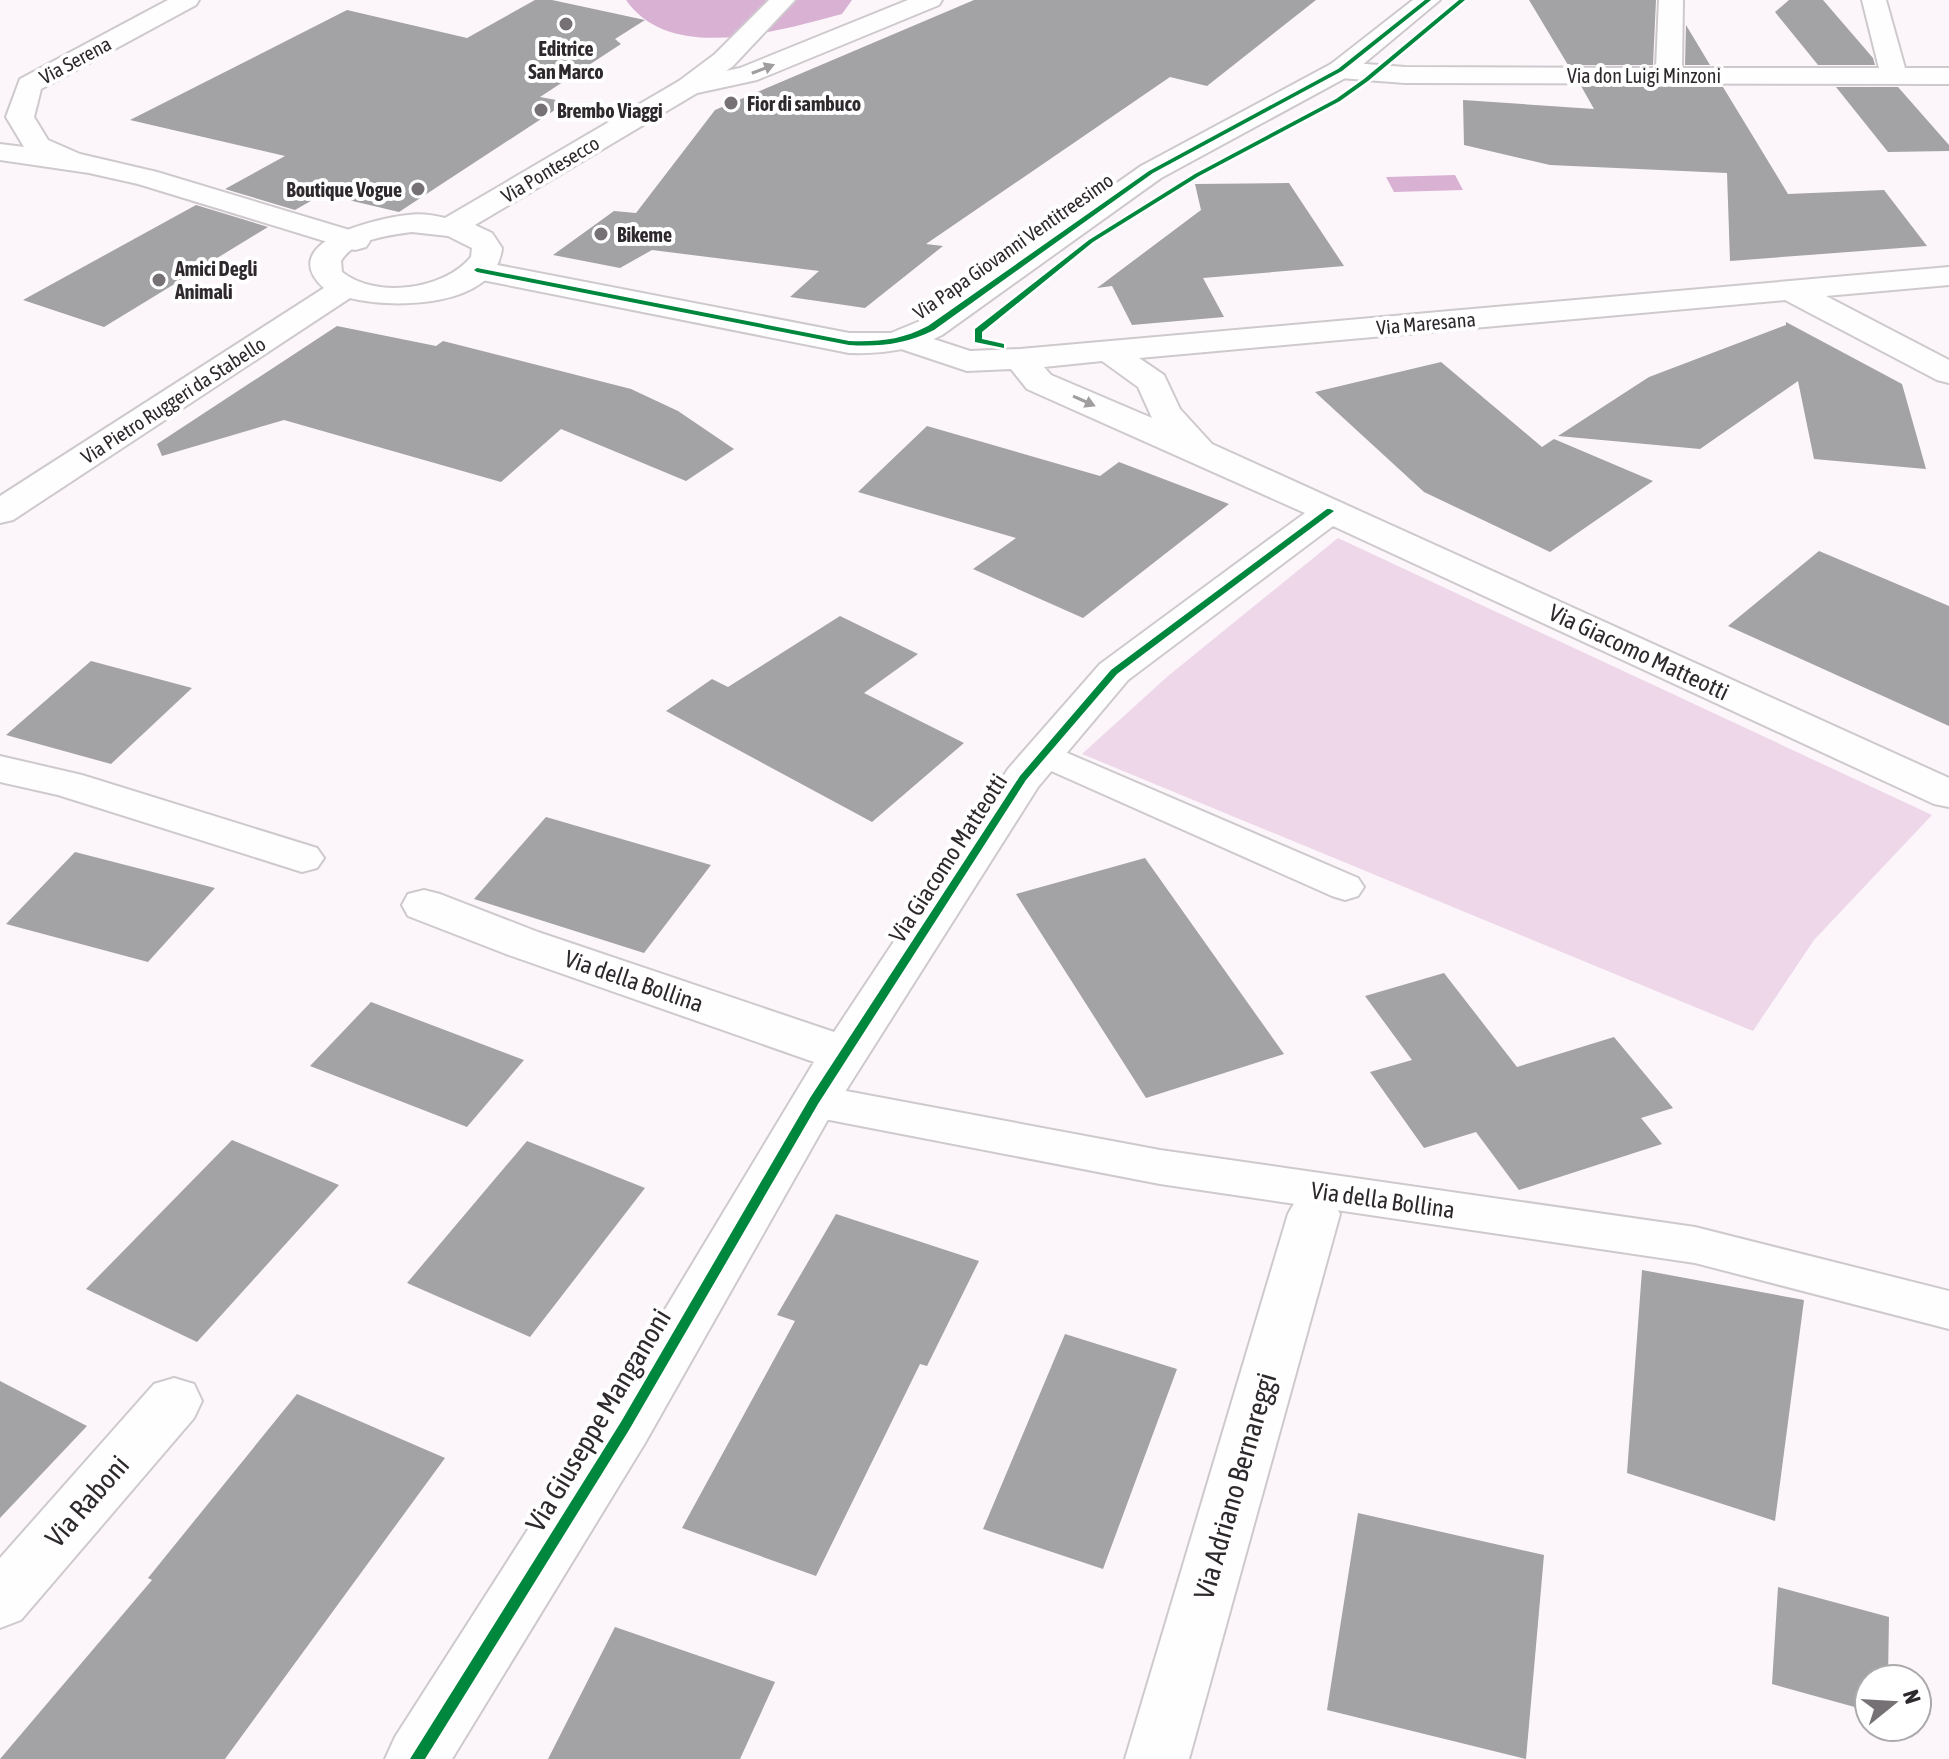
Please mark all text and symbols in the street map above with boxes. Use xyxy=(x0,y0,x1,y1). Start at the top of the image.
marker: Editrice San Marco xyxy=(557,15,575,33)
street label: Via Serena xyxy=(35,32,115,88)
place label: Editrice San Marco xyxy=(528,37,604,83)
one-way arrow xyxy=(751,62,775,75)
street label: Via don Luigi Minzoni xyxy=(1567,64,1721,87)
place label: Fior di sambuco xyxy=(747,92,861,115)
marker: Fior di sambuco xyxy=(722,94,740,112)
place label: Brembo Viaggi xyxy=(557,99,663,122)
marker: Brembo Viaggi xyxy=(532,101,550,119)
street label: Via Pontesecco xyxy=(497,131,603,207)
street label: Via Papa Giovanni Ventitreesimo xyxy=(909,168,1117,324)
place label: Boutique Vogue xyxy=(286,178,402,201)
marker: Boutique Vogue xyxy=(409,180,427,198)
place label: Bikeme xyxy=(617,223,672,246)
marker: Bikeme xyxy=(592,225,610,243)
place label: Amici Degli Animali xyxy=(174,257,257,303)
marker: Amici Degli Animali xyxy=(150,271,168,289)
street label: Via Maresana xyxy=(1375,307,1477,339)
street label: Via Pietro Ruggeri da Stabello xyxy=(77,332,269,468)
one-way arrow xyxy=(1072,395,1095,408)
street label: Via Giacomo Matteotti xyxy=(1545,598,1733,706)
street label: Via Giacomo Matteotti xyxy=(883,769,1013,947)
street label: Via della Bollina xyxy=(561,945,707,1017)
street label: Via della Bollina xyxy=(1309,1177,1457,1223)
street label: Via Giuseppe Manganoni xyxy=(519,1303,677,1537)
street label: Via Adriano Bernareggi xyxy=(1187,1369,1283,1603)
street label: Via Raboni xyxy=(39,1449,135,1553)
north arrow xyxy=(1853,1663,1933,1743)
text: N xyxy=(1898,1687,1926,1707)

